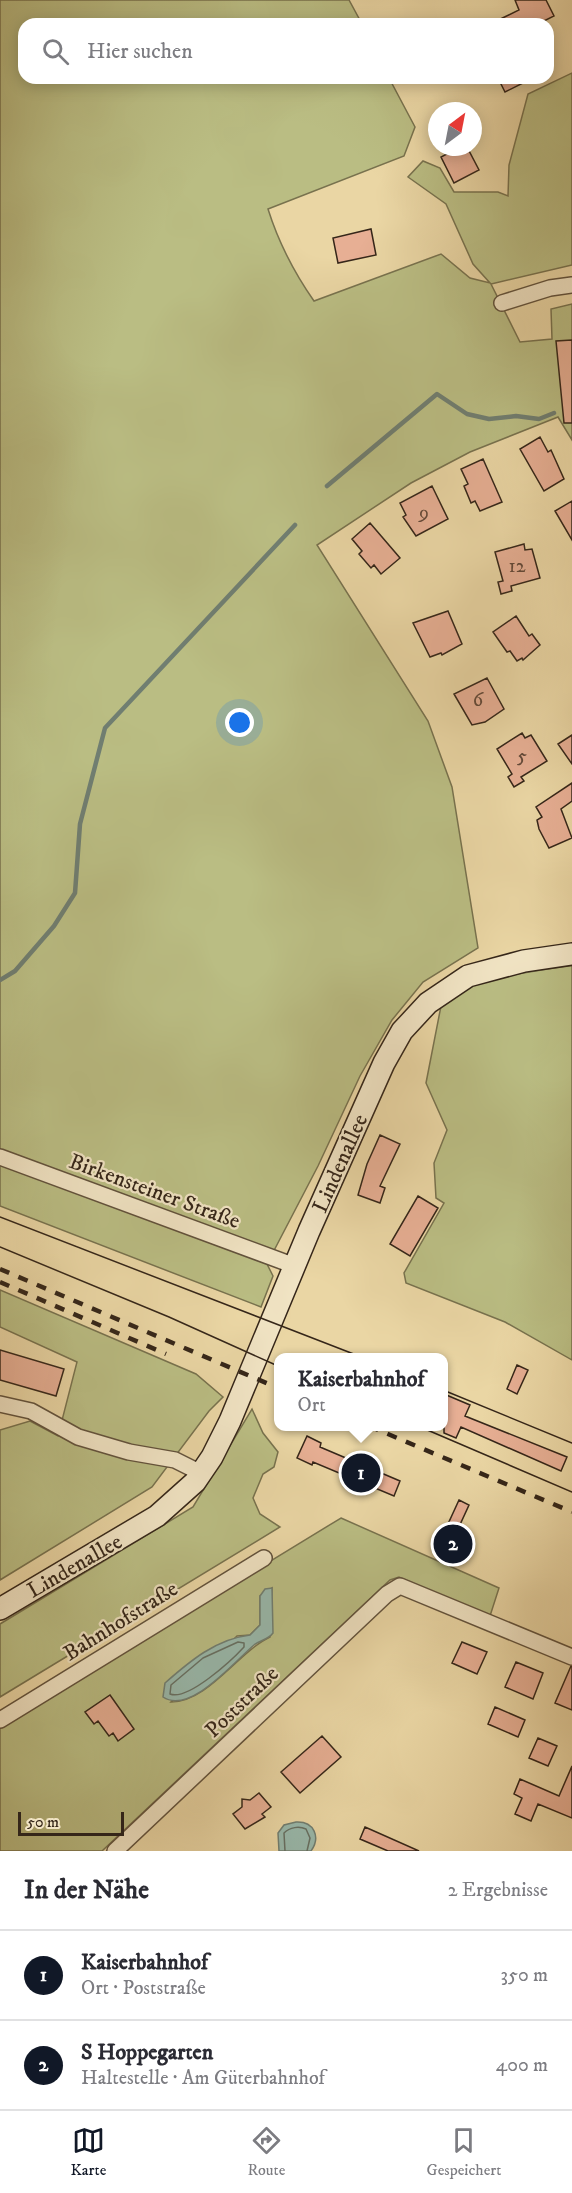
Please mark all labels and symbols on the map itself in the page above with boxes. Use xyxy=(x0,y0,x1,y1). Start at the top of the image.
north arrow xyxy=(428,102,482,156)
house number: 9 xyxy=(418,501,429,526)
house number: 12 xyxy=(508,554,526,579)
house number: 6 xyxy=(473,688,484,713)
your location xyxy=(225,708,254,737)
house number: 5 xyxy=(517,744,527,769)
street label: Lindenallee xyxy=(307,1110,374,1217)
street label: Birkensteiner Straße xyxy=(65,1148,244,1235)
pin: 1 xyxy=(342,1450,380,1496)
pin: 2 xyxy=(434,1522,472,1566)
street label: Lindenallee xyxy=(22,1528,127,1604)
street label: Bahnhofstraße xyxy=(59,1575,183,1667)
street label: Poststraße xyxy=(200,1660,284,1744)
scale bar xyxy=(18,1809,124,1836)

